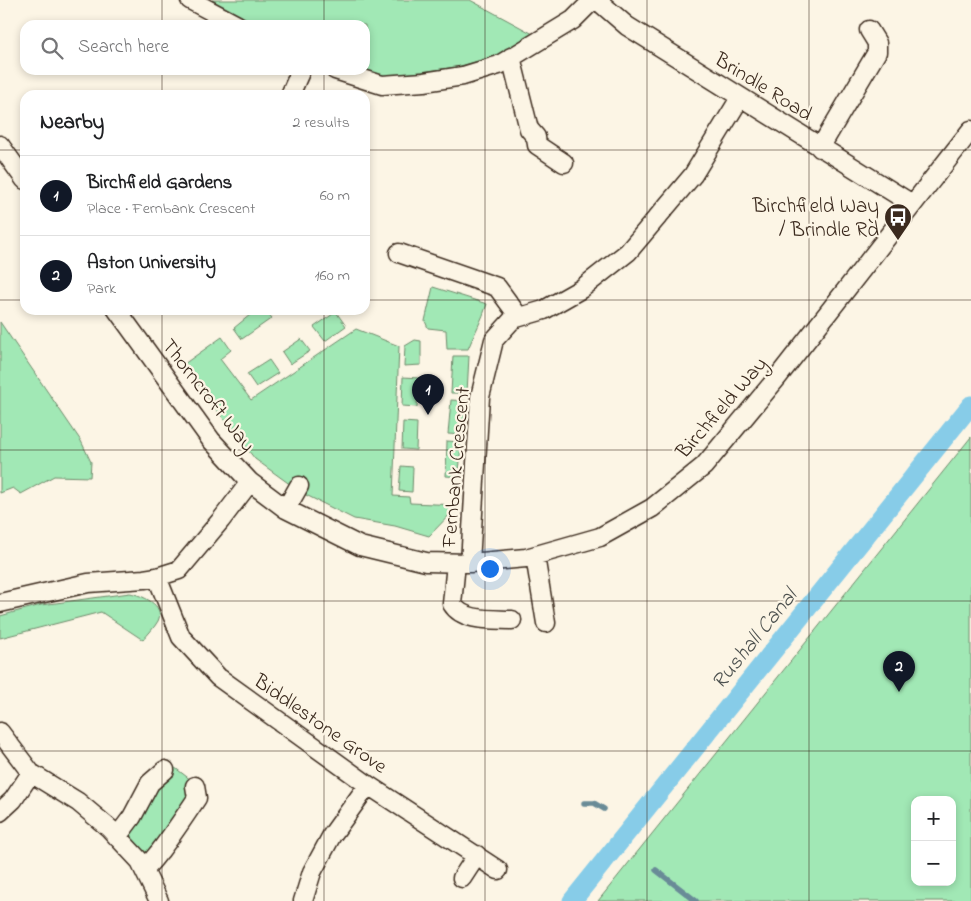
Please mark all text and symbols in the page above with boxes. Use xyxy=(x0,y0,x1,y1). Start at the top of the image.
search box xyxy=(20,20,370,75)
icon: search xyxy=(38,34,66,62)
text: Search here xyxy=(78,34,169,61)
street label: Brindle Road xyxy=(707,45,818,130)
text: Nearby xyxy=(40,108,104,138)
text: 2 results xyxy=(292,111,350,135)
text: Birchfield Gardens xyxy=(87,170,232,197)
text: 1 xyxy=(53,184,59,208)
text: 60 m xyxy=(320,184,350,208)
place label: Birchfield Way / Brindle Rd xyxy=(751,192,879,246)
text: Place · Fernbank Crescent xyxy=(87,197,255,221)
bus stop icon: Birchfield Way / Brindle Rd xyxy=(883,202,913,241)
text: Aston University xyxy=(87,250,216,277)
text: 2 xyxy=(52,264,60,288)
text: 160 m xyxy=(315,264,350,288)
text: Park xyxy=(87,277,116,301)
street label: Thorncroft Way xyxy=(152,333,261,461)
street label: Birchfield Way xyxy=(669,351,777,468)
pin: 1 xyxy=(412,374,444,415)
street label: Fernbank Crescent xyxy=(435,385,479,550)
your location xyxy=(477,556,503,582)
water label: Rushall Canal xyxy=(705,581,807,697)
pin: 2 xyxy=(883,651,915,692)
street label: Biddlestone Grove xyxy=(246,667,393,782)
map controls xyxy=(911,796,956,886)
button: + xyxy=(911,796,956,841)
button: − xyxy=(911,841,956,886)

